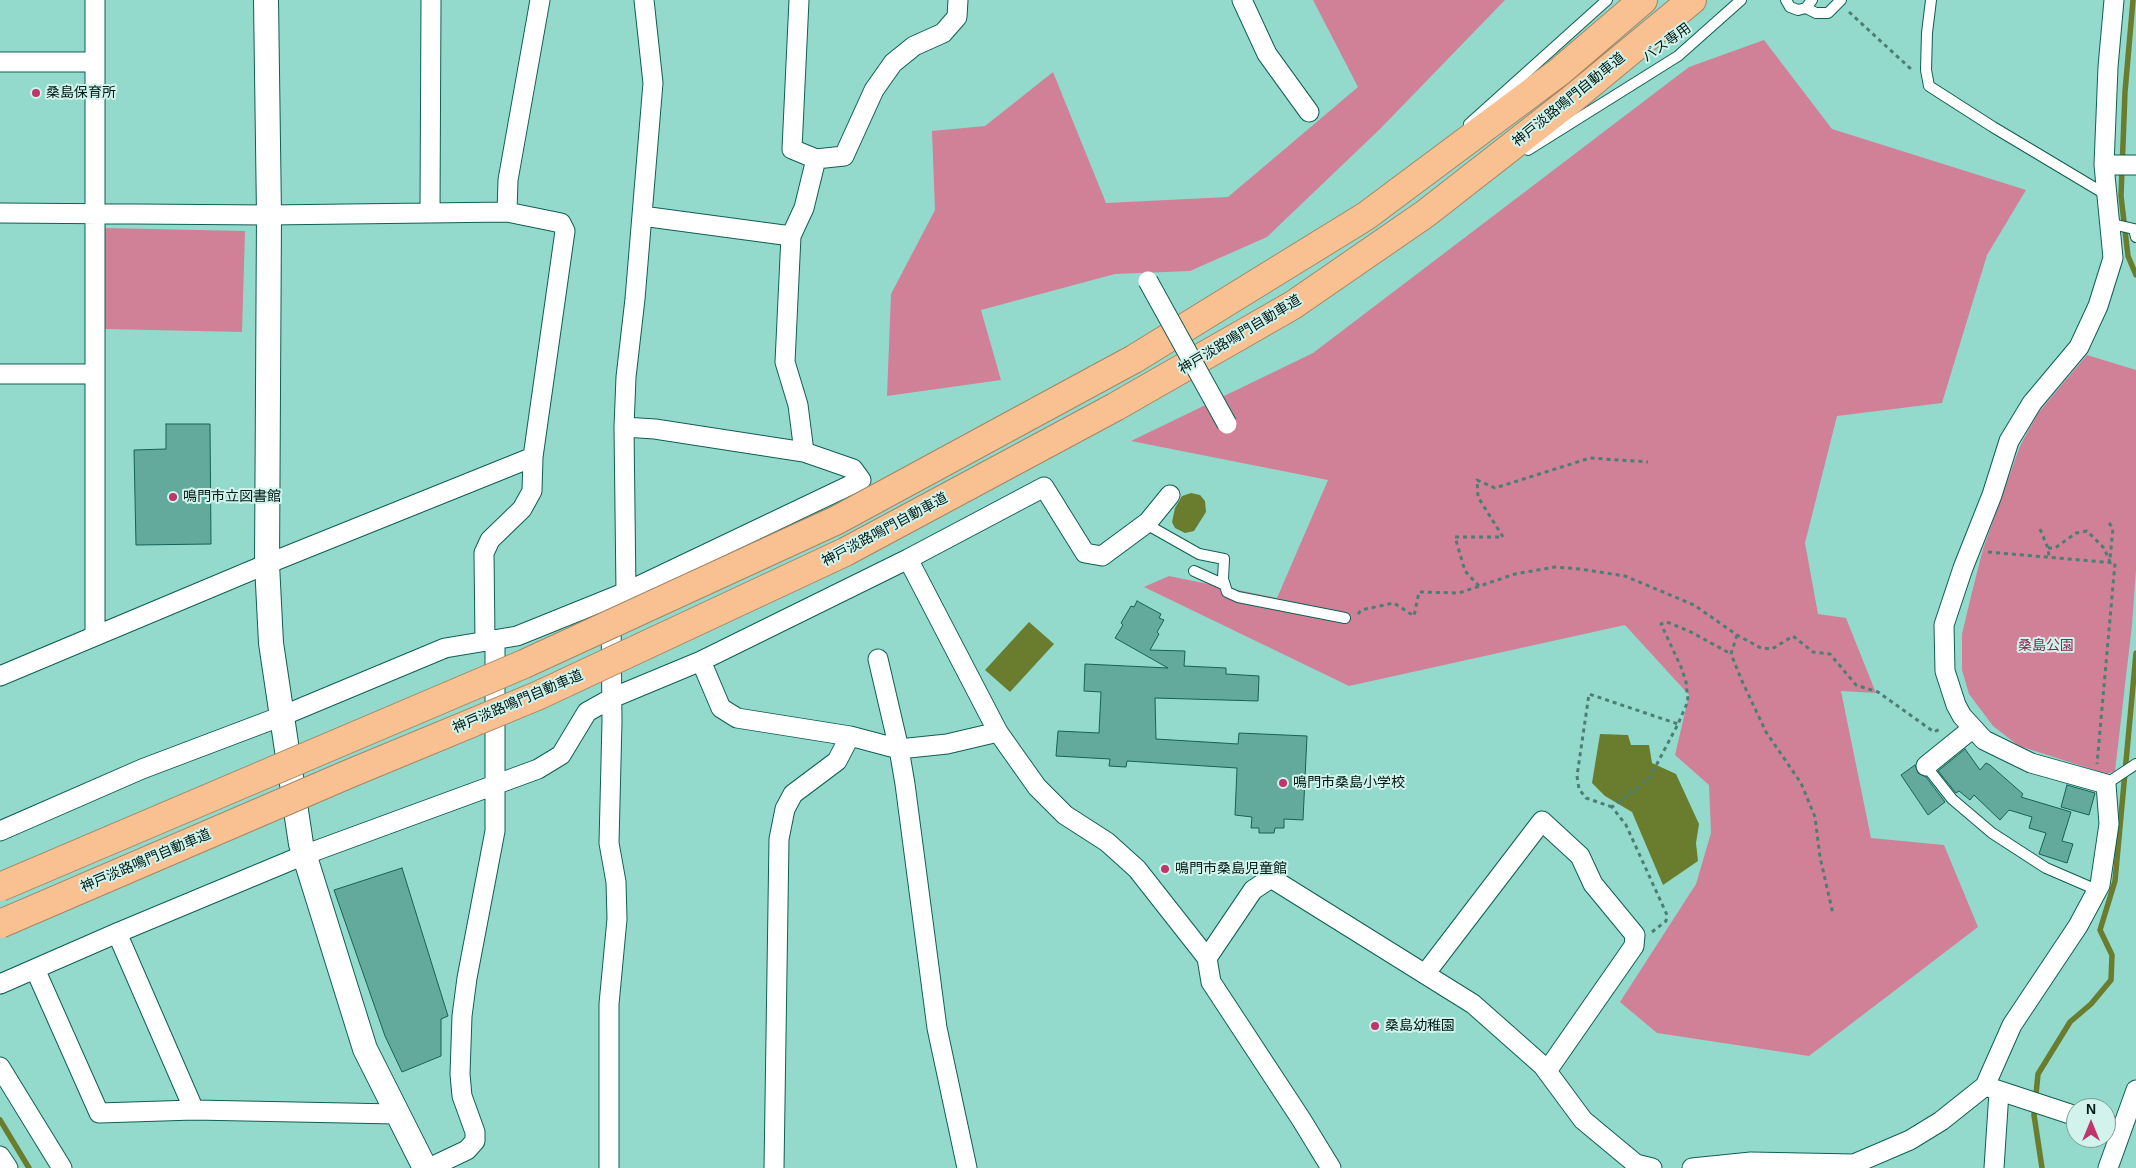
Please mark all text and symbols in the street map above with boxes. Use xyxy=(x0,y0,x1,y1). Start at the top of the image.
street label: バス専用 xyxy=(1639,20,1695,66)
street label: 神戸淡路鳴門自動車道 xyxy=(1509,49,1629,151)
place label: 桑島保育所 xyxy=(46,85,116,101)
marker: 桑島保育所 xyxy=(30,87,42,99)
street label: 神戸淡路鳴門自動車道 xyxy=(1176,292,1304,378)
place label: 鳴門市立図書館 xyxy=(183,489,281,505)
street label: 神戸淡路鳴門自動車道 xyxy=(819,490,951,570)
marker: 鳴門市立図書館 xyxy=(167,491,179,503)
park label: 桑島公園 xyxy=(2018,638,2074,654)
street label: 神戸淡路鳴門自動車道 xyxy=(450,667,586,737)
place label: 鳴門市桑島小学校 xyxy=(1293,775,1405,791)
marker: 鳴門市桑島小学校 xyxy=(1277,777,1289,789)
street label: 神戸淡路鳴門自動車道 xyxy=(78,826,214,896)
place label: 鳴門市桑島児童館 xyxy=(1175,861,1287,877)
marker: 鳴門市桑島児童館 xyxy=(1159,863,1171,875)
place label: 桑島幼稚園 xyxy=(1385,1018,1455,1034)
marker: 桑島幼稚園 xyxy=(1369,1020,1381,1032)
north arrow xyxy=(2066,1098,2116,1148)
text: N xyxy=(2086,1101,2096,1117)

